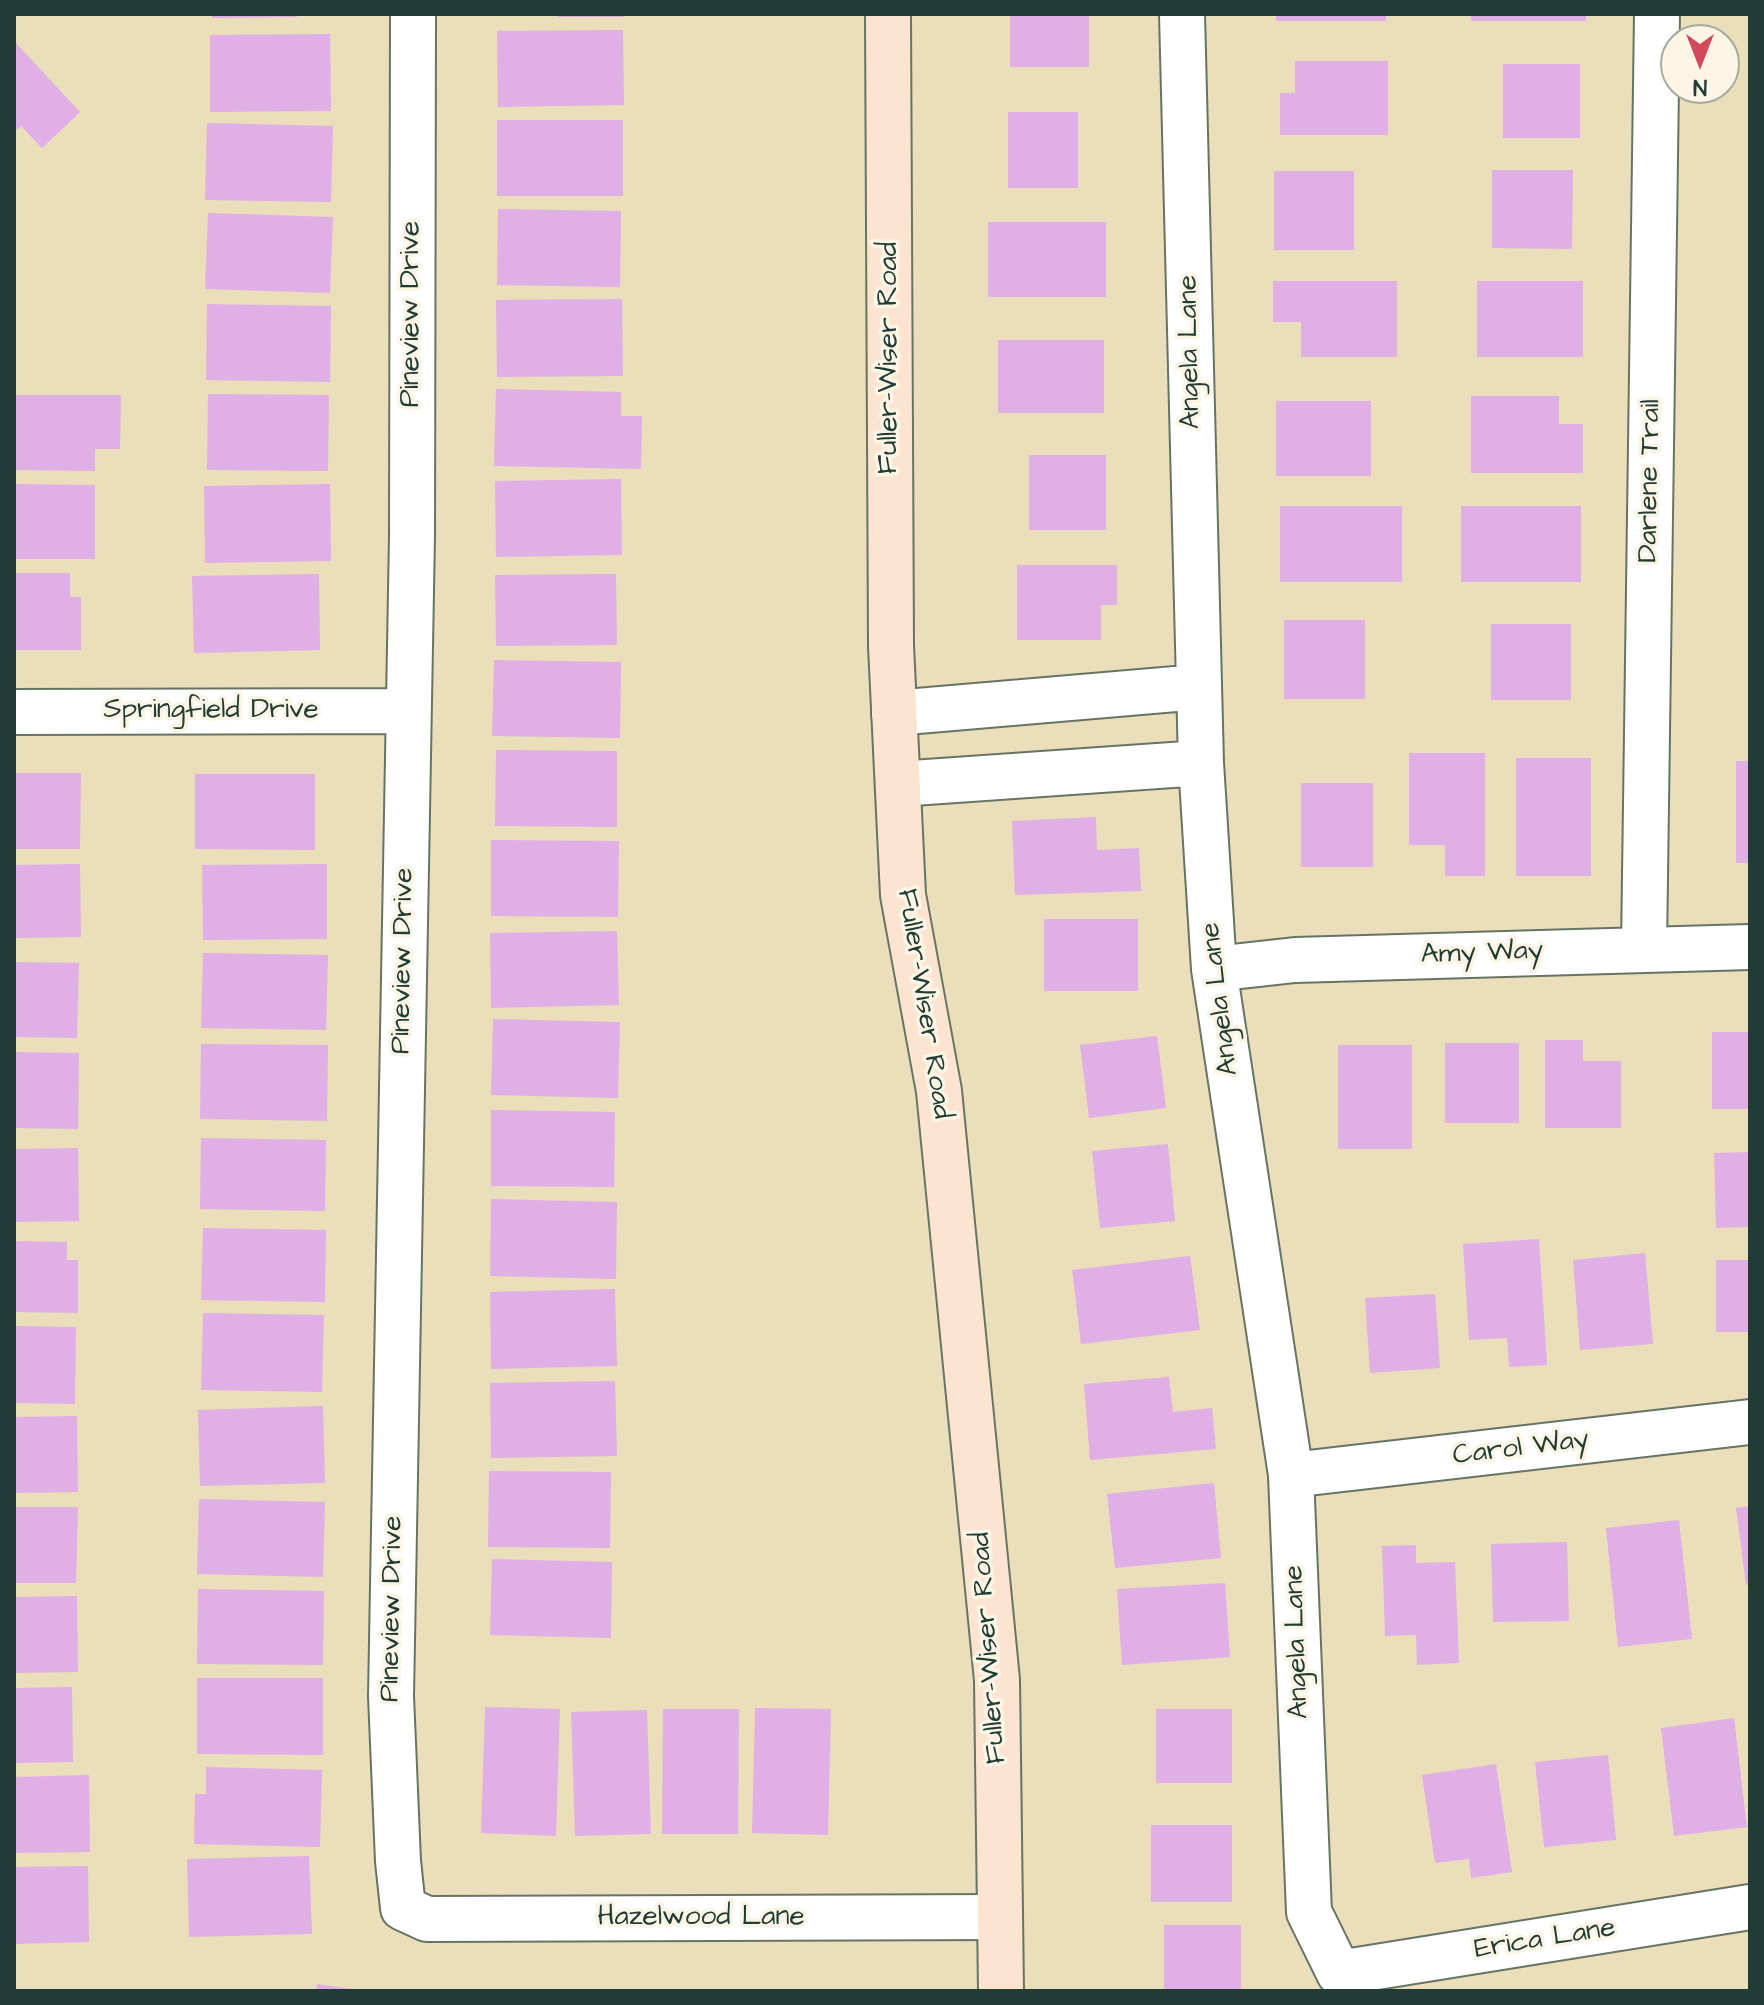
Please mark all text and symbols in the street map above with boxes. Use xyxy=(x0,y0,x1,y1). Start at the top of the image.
north arrow xyxy=(1660,24,1740,104)
text: N xyxy=(1693,71,1707,102)
street label: Pineview Drive xyxy=(395,221,429,407)
street label: Fuller-Wiser Road xyxy=(873,242,907,474)
street label: Angela Lane xyxy=(1173,275,1209,429)
street label: Darlene Trail xyxy=(1633,399,1669,563)
street label: Springfield Drive xyxy=(103,694,319,728)
street label: Pineview Drive xyxy=(386,867,422,1055)
street label: Fuller-Wiser Road xyxy=(888,887,958,1121)
street label: Angela Lane xyxy=(1195,920,1247,1078)
street label: Amy Way xyxy=(1420,935,1544,973)
street label: Carol Way xyxy=(1451,1424,1591,1474)
street label: Pineview Drive xyxy=(375,1515,411,1703)
street label: Fuller-Wiser Road xyxy=(965,1531,1015,1765)
street label: Angela Lane xyxy=(1279,1564,1317,1720)
street label: Hazelwood Lane xyxy=(597,1901,805,1935)
street label: Erica Lane xyxy=(1472,1912,1618,1968)

